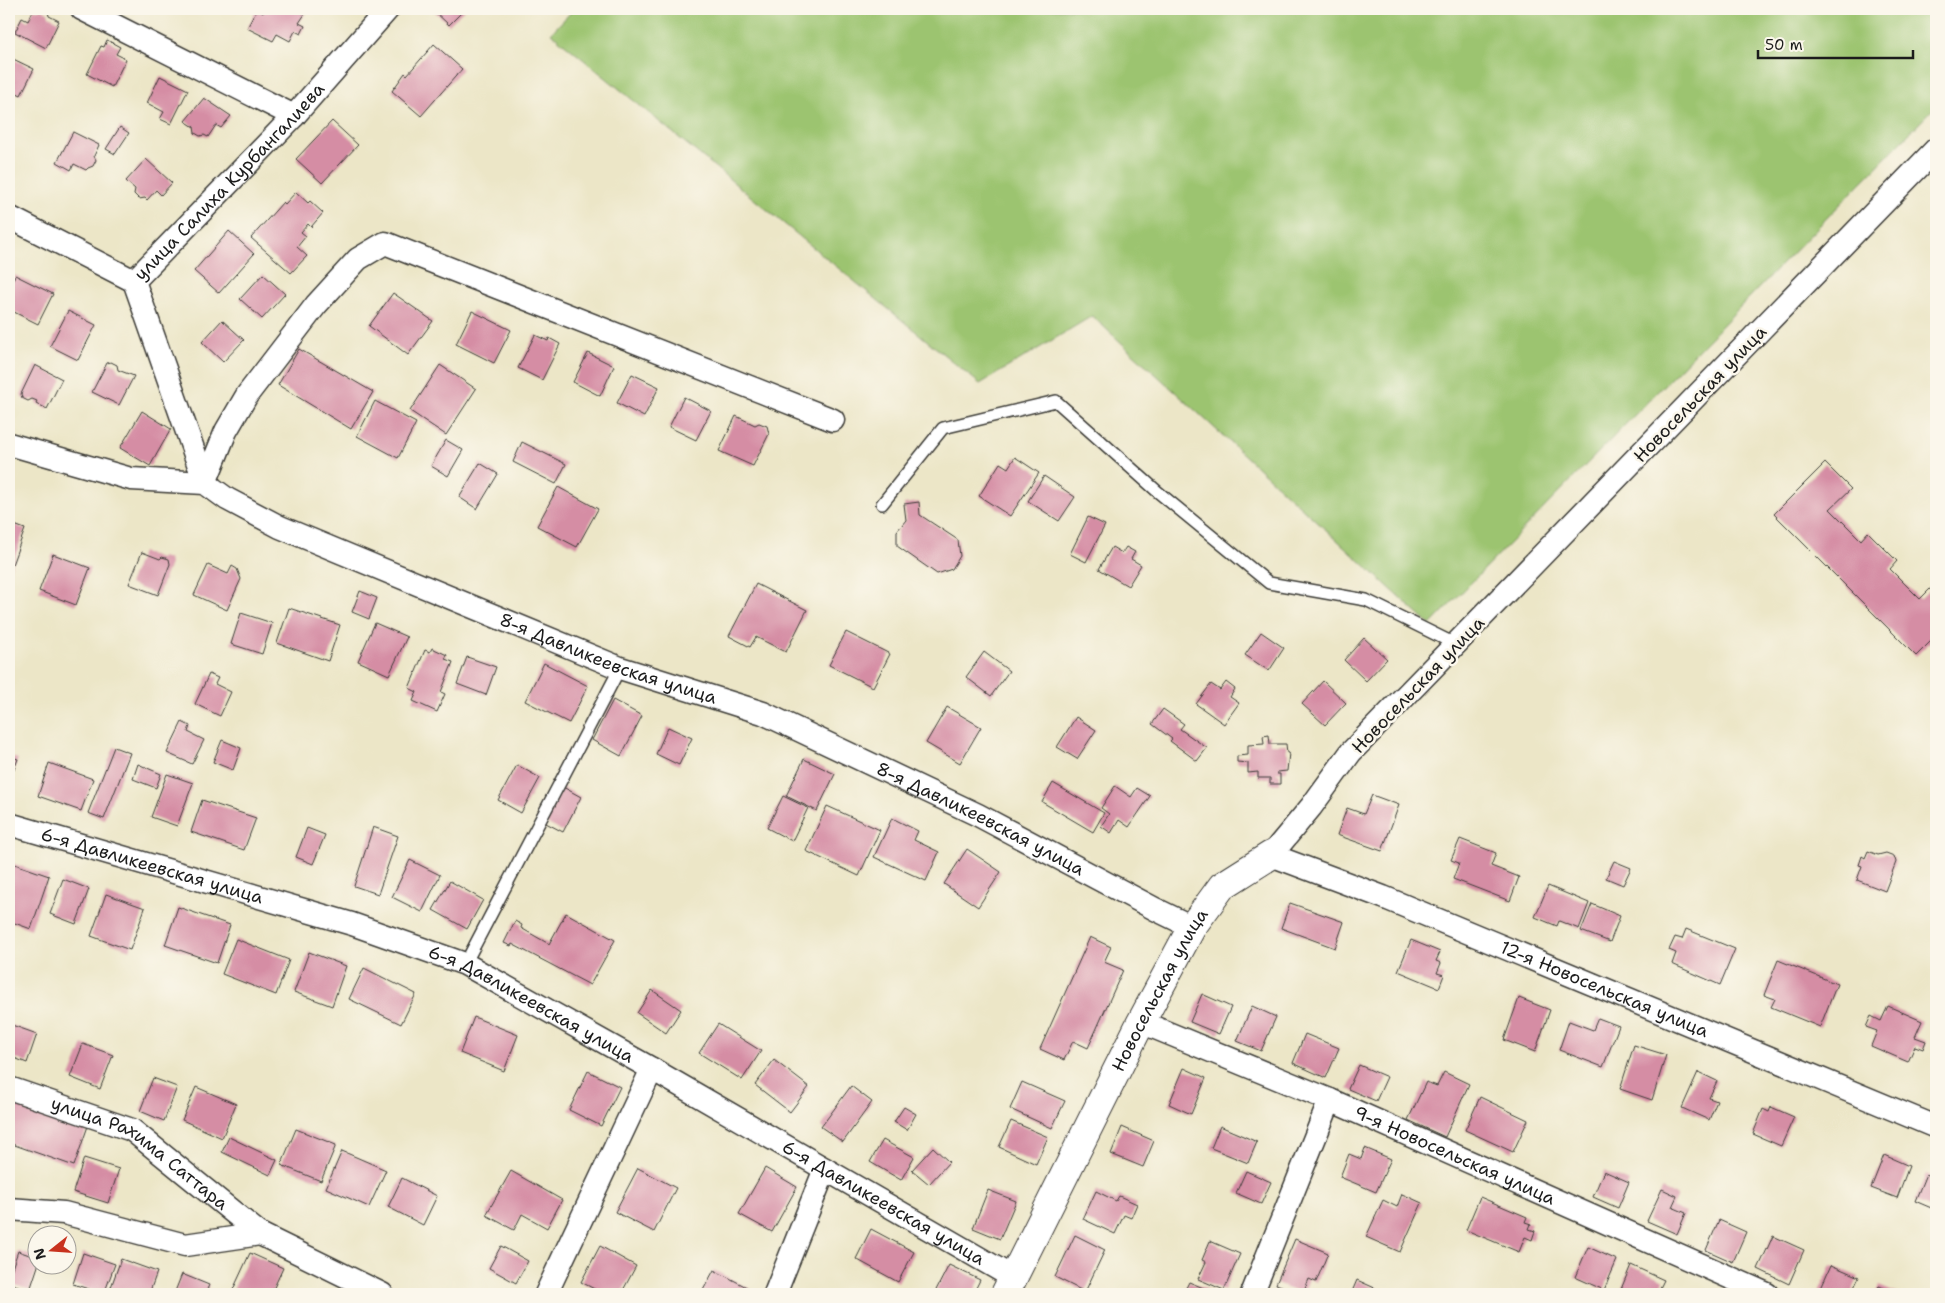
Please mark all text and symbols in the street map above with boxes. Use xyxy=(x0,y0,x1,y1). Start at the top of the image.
scale bar xyxy=(1758,28,1912,60)
text: 50 m xyxy=(1765,35,1803,55)
street label: улица Салиха Курбангалиева xyxy=(129,77,330,286)
street label: Новосельская улица xyxy=(1628,320,1772,468)
street label: 8-я Давликеевская улица xyxy=(496,607,720,710)
street label: Новосельская улица xyxy=(1346,611,1490,759)
street label: 8-я Давликеевская улица xyxy=(872,756,1089,881)
street label: 6-я Давликеевская улица xyxy=(38,822,266,909)
street label: Новосельская улица xyxy=(1106,904,1214,1076)
street label: 12-я Новосельская улица xyxy=(1497,935,1712,1043)
street label: 6-я Давликеевская улица xyxy=(425,940,638,1068)
street label: улица Рахима Саттара xyxy=(48,1091,233,1216)
street label: 9-я Новосельская улица xyxy=(1350,1100,1559,1211)
street label: 6-я Давликеевская улица xyxy=(778,1135,989,1271)
north arrow xyxy=(28,1226,78,1276)
text: N xyxy=(29,1246,50,1262)

